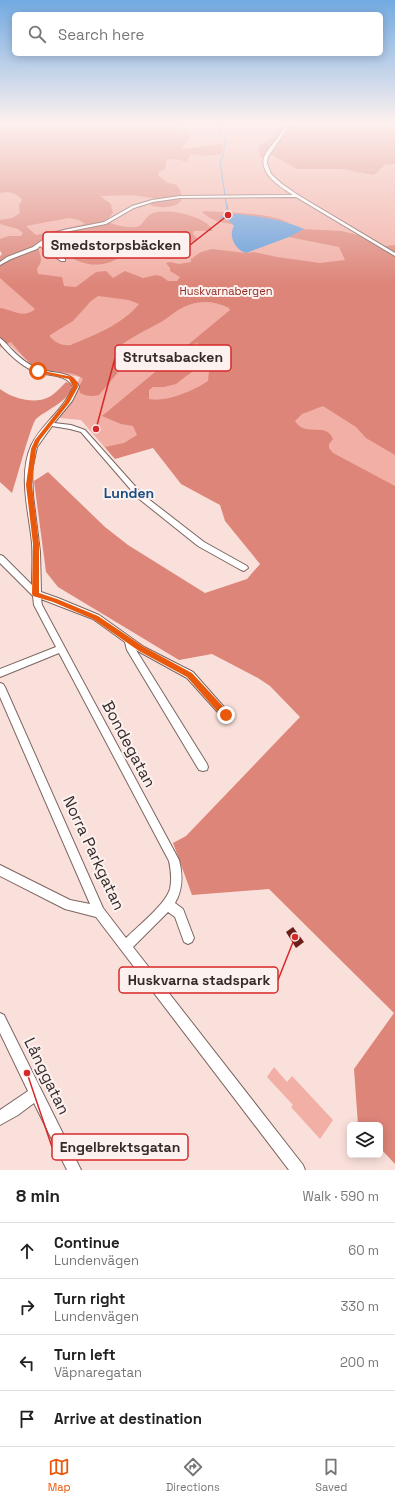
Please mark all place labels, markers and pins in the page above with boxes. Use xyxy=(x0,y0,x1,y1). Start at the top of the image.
callout: Smedstorpsbäcken xyxy=(43,232,190,258)
callout: Strutsabacken xyxy=(115,345,231,371)
callout: Huskvarna stadspark xyxy=(119,967,278,993)
callout: Engelbrektsgatan xyxy=(52,1134,188,1160)

